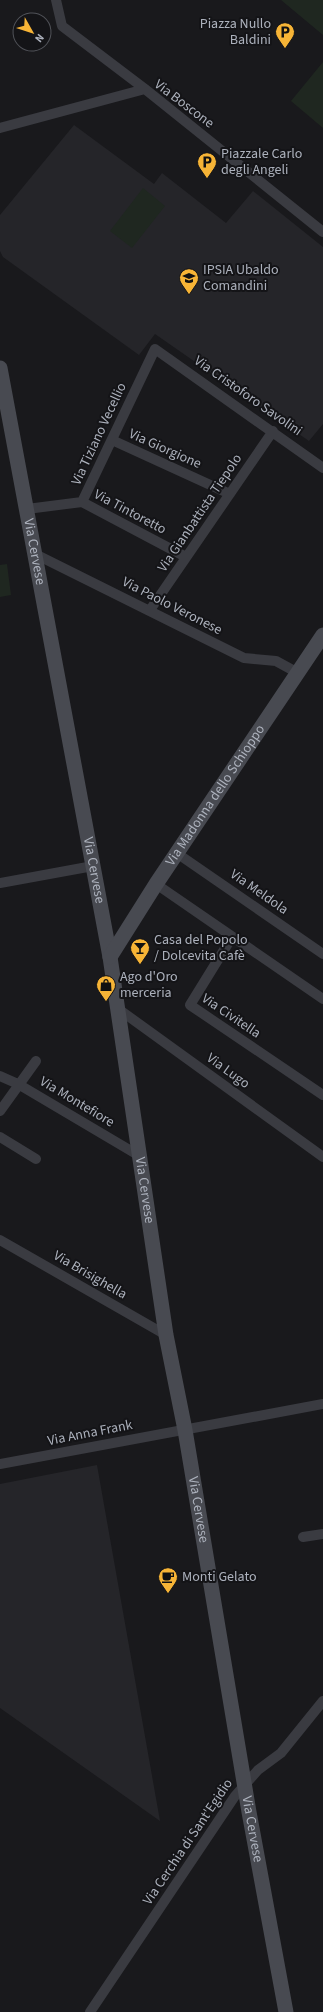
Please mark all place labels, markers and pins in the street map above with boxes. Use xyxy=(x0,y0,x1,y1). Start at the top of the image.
place label: Piazza Nullo Baldini xyxy=(200,14,271,50)
parking icon: Piazza Nullo Baldini xyxy=(274,21,296,49)
place label: Piazzale Carlo degli Angeli xyxy=(221,144,302,180)
parking icon: Piazzale Carlo degli Angeli xyxy=(196,151,218,179)
place label: IPSIA Ubaldo Comandini xyxy=(203,260,279,296)
school or university icon: IPSIA Ubaldo Comandini xyxy=(178,267,200,295)
place label: Casa del Popolo / Dolcevita Cafè xyxy=(154,930,248,966)
bar icon: Casa del Popolo / Dolcevita Cafè xyxy=(129,937,151,965)
place label: Ago d'Oro merceria xyxy=(120,967,178,1003)
shop icon: Ago d'Oro merceria xyxy=(95,974,117,1002)
cafe icon: Monti Gelato xyxy=(157,1566,179,1594)
place label: Monti Gelato xyxy=(182,1567,257,1587)

